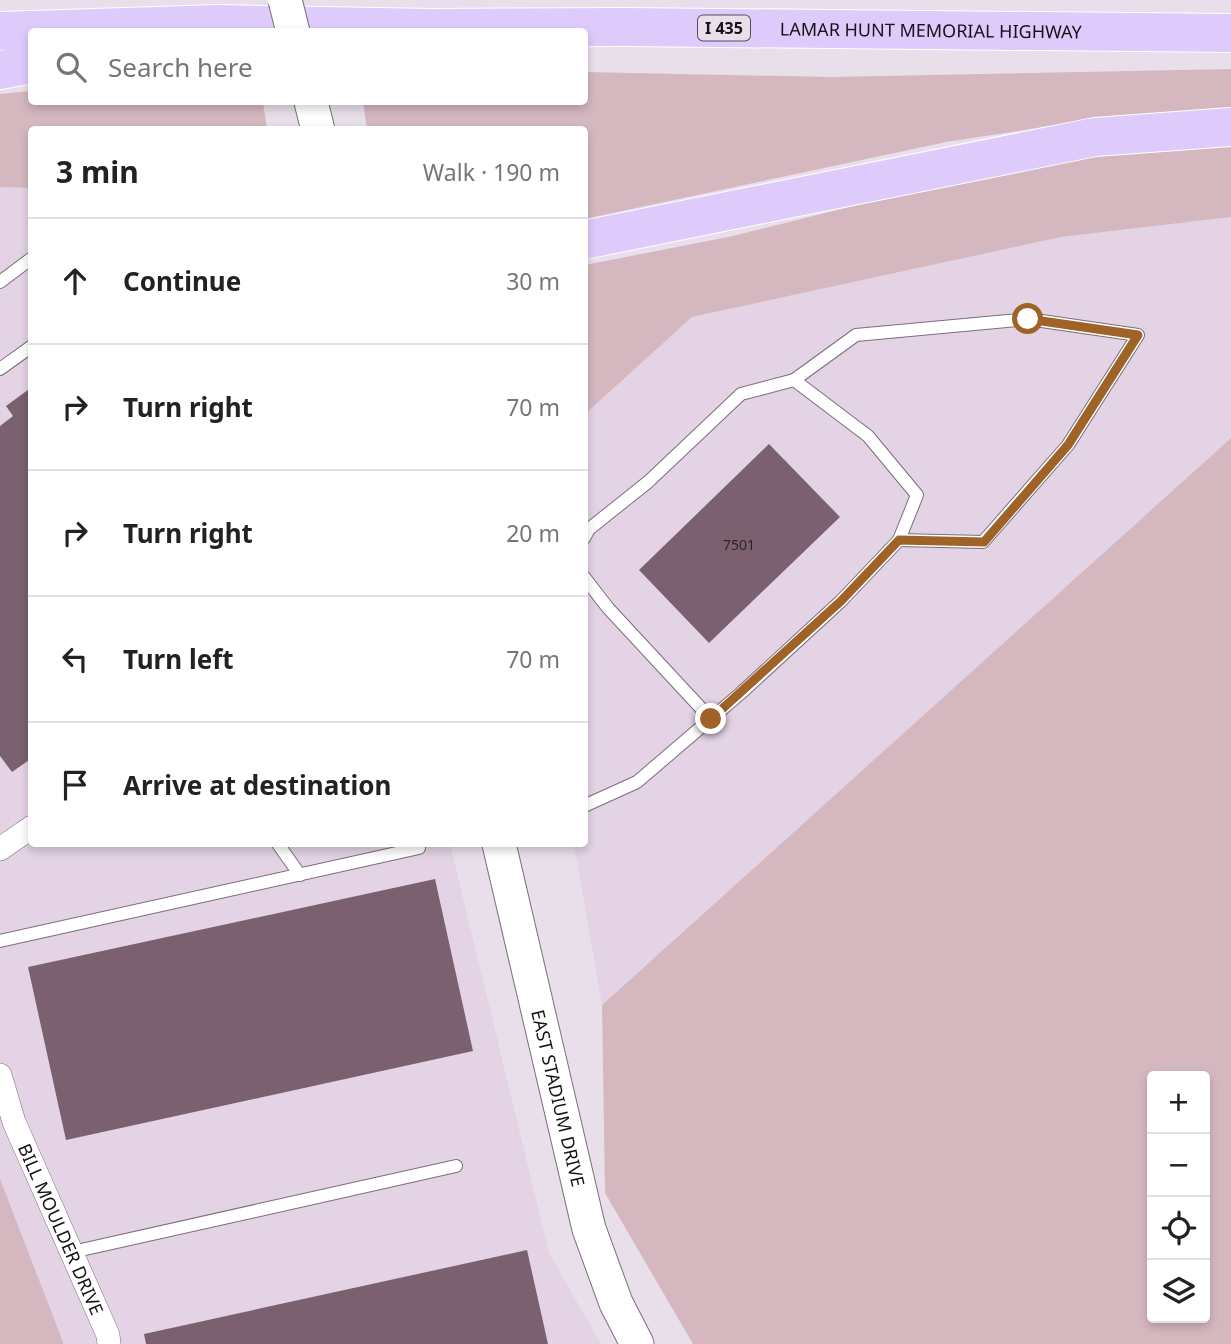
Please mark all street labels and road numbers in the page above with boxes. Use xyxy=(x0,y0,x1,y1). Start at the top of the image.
road number: I 435 xyxy=(698,16,750,40)
street label: LAMAR HUNT MEMORIAL HIGHWAY xyxy=(780,17,1083,44)
street label: EAST STADIUM DRIVE xyxy=(526,1007,591,1189)
street label: BILL MOULDER DRIVE xyxy=(13,1140,109,1318)

